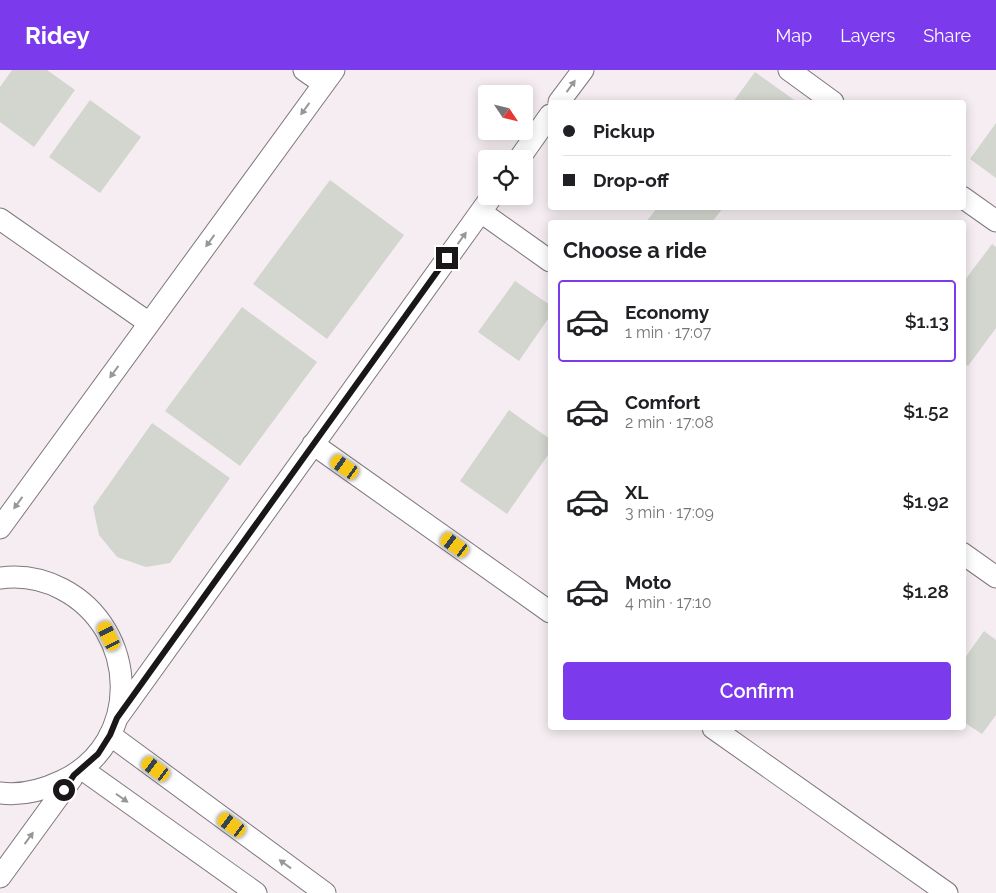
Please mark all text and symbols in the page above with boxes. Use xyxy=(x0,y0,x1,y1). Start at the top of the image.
text: Ridey xyxy=(25,21,90,50)
text: Map xyxy=(776,25,812,46)
text: Layers xyxy=(840,25,895,46)
text: Share xyxy=(923,25,971,46)
one-way arrow xyxy=(566,79,576,93)
north arrow xyxy=(478,85,532,140)
map controls xyxy=(478,85,533,205)
one-way arrow xyxy=(300,102,310,116)
text: Pickup xyxy=(593,120,655,142)
button: locate xyxy=(478,150,533,205)
text: Drop-off xyxy=(593,169,669,191)
one-way arrow xyxy=(457,231,467,245)
one-way arrow xyxy=(204,234,215,247)
text: Choose a ride xyxy=(563,237,707,263)
route end xyxy=(436,247,458,269)
icon: car xyxy=(565,299,610,344)
text: Economy xyxy=(625,301,709,323)
text: $1.13 xyxy=(905,310,949,332)
text: 1 min · 17:07 xyxy=(625,323,711,342)
one-way arrow xyxy=(109,365,119,379)
icon: car xyxy=(565,389,610,434)
text: Comfort xyxy=(625,391,700,413)
text: $1.52 xyxy=(903,400,949,422)
text: 2 min · 17:08 xyxy=(625,413,714,432)
car xyxy=(328,452,361,482)
icon: car xyxy=(565,479,610,524)
text: XL xyxy=(625,481,648,503)
text: $1.92 xyxy=(902,490,949,512)
one-way arrow xyxy=(13,496,23,510)
text: 3 min · 17:09 xyxy=(625,503,714,522)
car xyxy=(438,530,471,560)
icon: car xyxy=(565,569,610,614)
text: Moto xyxy=(625,571,671,593)
text: $1.28 xyxy=(902,580,949,602)
text: 4 min · 17:10 xyxy=(625,593,712,612)
car xyxy=(95,619,122,653)
button: Confirm xyxy=(563,662,951,720)
car xyxy=(139,754,172,784)
route start xyxy=(53,779,75,801)
one-way arrow xyxy=(115,792,128,803)
car xyxy=(215,810,248,840)
one-way arrow xyxy=(24,831,34,845)
one-way arrow xyxy=(278,859,292,869)

